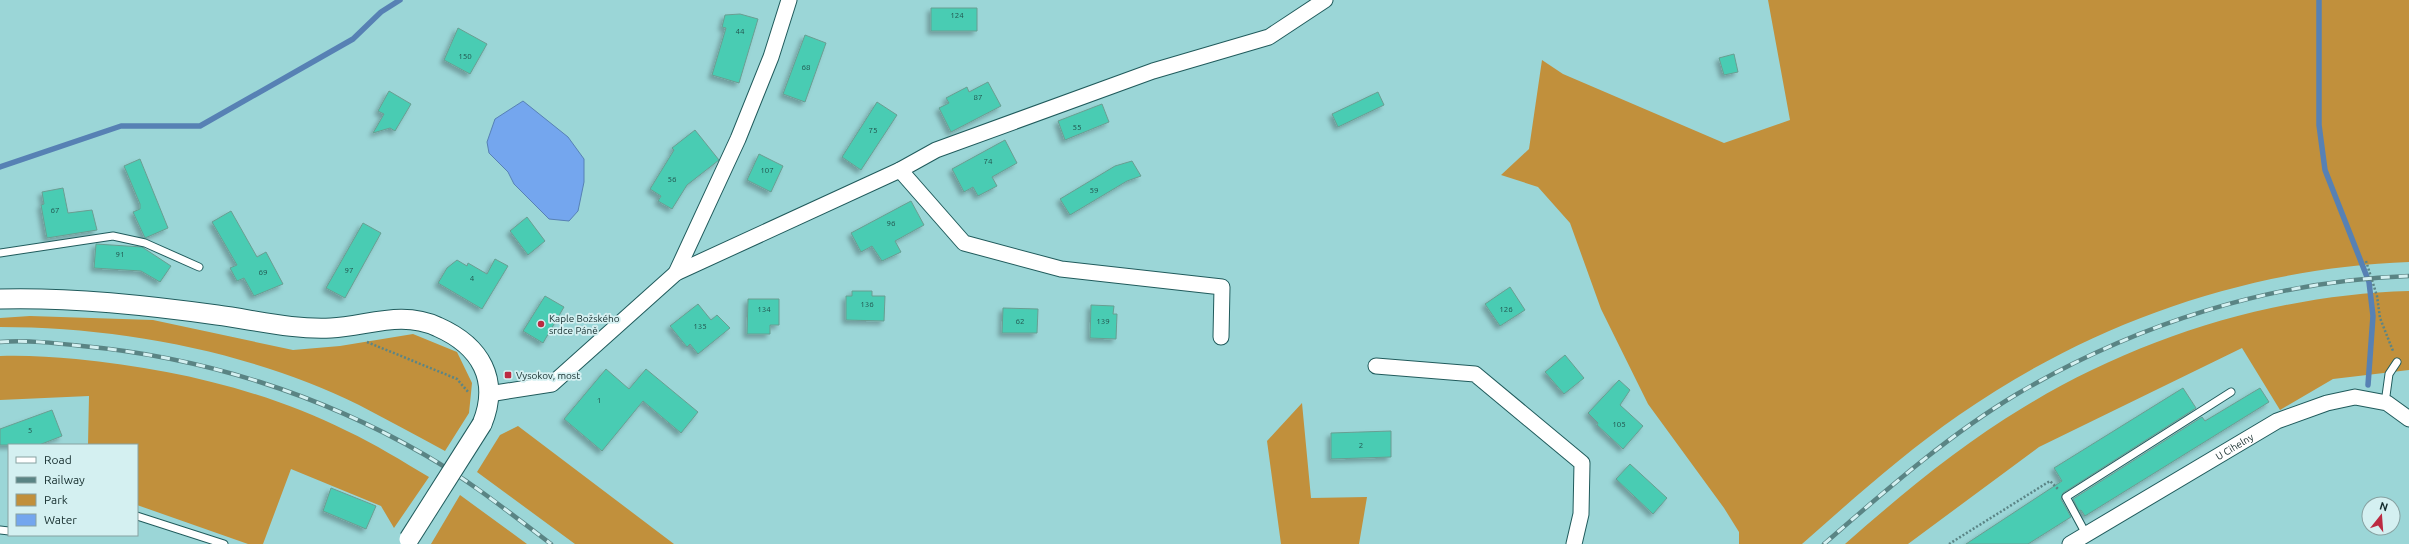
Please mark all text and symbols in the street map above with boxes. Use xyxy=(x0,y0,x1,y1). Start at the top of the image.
house number: 124 xyxy=(950,11,964,20)
house number: 44 xyxy=(735,27,745,36)
house number: 150 xyxy=(458,52,472,61)
house number: 68 xyxy=(801,63,811,72)
house number: 87 xyxy=(973,93,983,102)
house number: 55 xyxy=(1072,123,1082,132)
house number: 75 xyxy=(868,126,878,135)
house number: 74 xyxy=(983,157,993,166)
house number: 107 xyxy=(760,166,774,175)
house number: 56 xyxy=(667,175,677,184)
house number: 59 xyxy=(1089,186,1099,195)
house number: 67 xyxy=(50,206,60,215)
house number: 96 xyxy=(886,219,896,228)
house number: 91 xyxy=(115,250,125,259)
house number: 97 xyxy=(344,266,354,275)
house number: 69 xyxy=(258,268,268,277)
house number: 4 xyxy=(470,274,475,283)
house number: 136 xyxy=(860,300,874,309)
house number: 134 xyxy=(757,305,771,314)
house number: 126 xyxy=(1499,305,1513,314)
place label: Kaple Božského srdce Páně xyxy=(549,313,620,336)
house number: 62 xyxy=(1015,317,1025,326)
house number: 139 xyxy=(1096,317,1110,326)
marker: Kaple Božského srdce Páně xyxy=(536,319,546,329)
house number: 135 xyxy=(693,322,707,331)
marker: Vysokov, most xyxy=(503,370,513,380)
place label: Vysokov, most xyxy=(516,370,580,381)
house number: 1 xyxy=(597,396,601,405)
house number: 105 xyxy=(1612,420,1626,429)
house number: 5 xyxy=(28,426,32,435)
street label: U Cihelny xyxy=(2213,431,2255,462)
house number: 2 xyxy=(1359,441,1363,450)
legend xyxy=(8,444,138,536)
text: Road xyxy=(44,453,72,466)
text: Railway xyxy=(44,473,85,486)
text: Park xyxy=(44,493,68,506)
north arrow xyxy=(2361,496,2401,536)
text: N xyxy=(2378,499,2390,513)
text: Water xyxy=(44,513,77,526)

